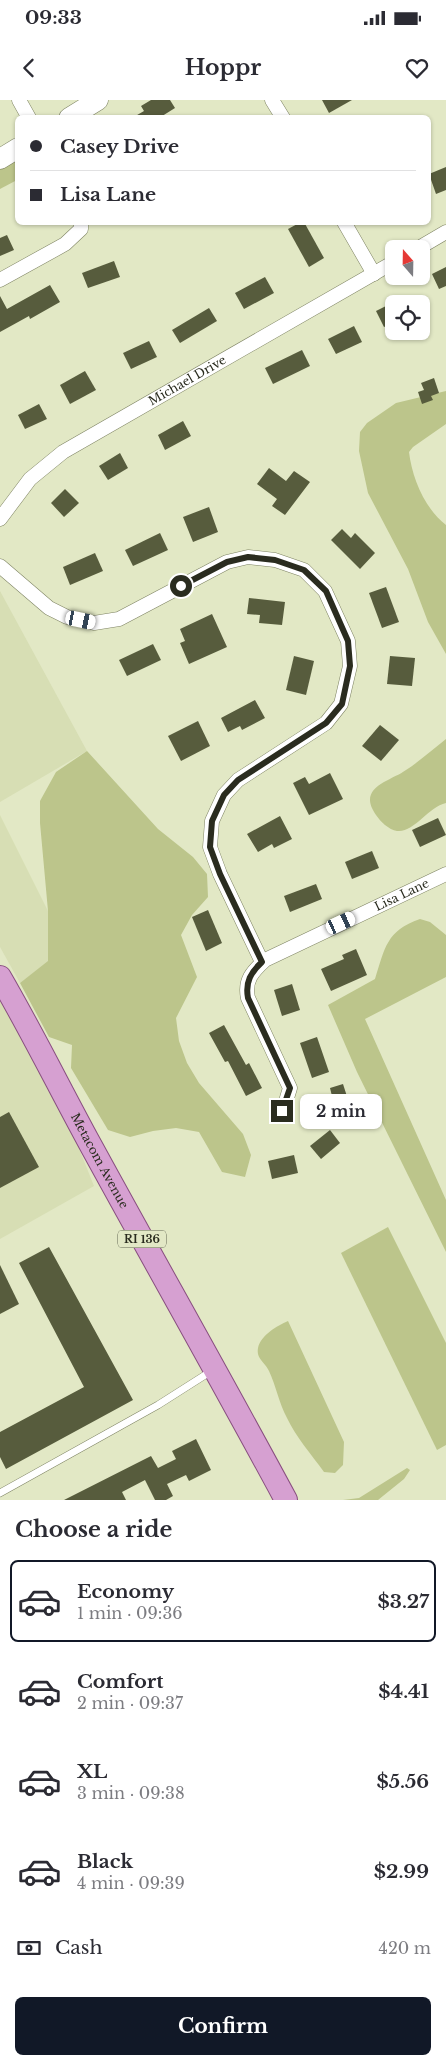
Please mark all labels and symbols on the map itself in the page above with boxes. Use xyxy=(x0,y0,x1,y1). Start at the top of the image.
north arrow xyxy=(385,240,430,285)
street label: Michael Drive xyxy=(146,352,229,408)
route start xyxy=(170,575,192,597)
car xyxy=(64,610,97,630)
street label: Lisa Lane xyxy=(372,875,431,914)
car xyxy=(324,910,357,936)
callout: 2 min xyxy=(300,1094,382,1128)
route end xyxy=(271,1100,293,1122)
street label: Metacom Avenue xyxy=(68,1110,132,1211)
road number: RI 136 xyxy=(118,1230,166,1248)

